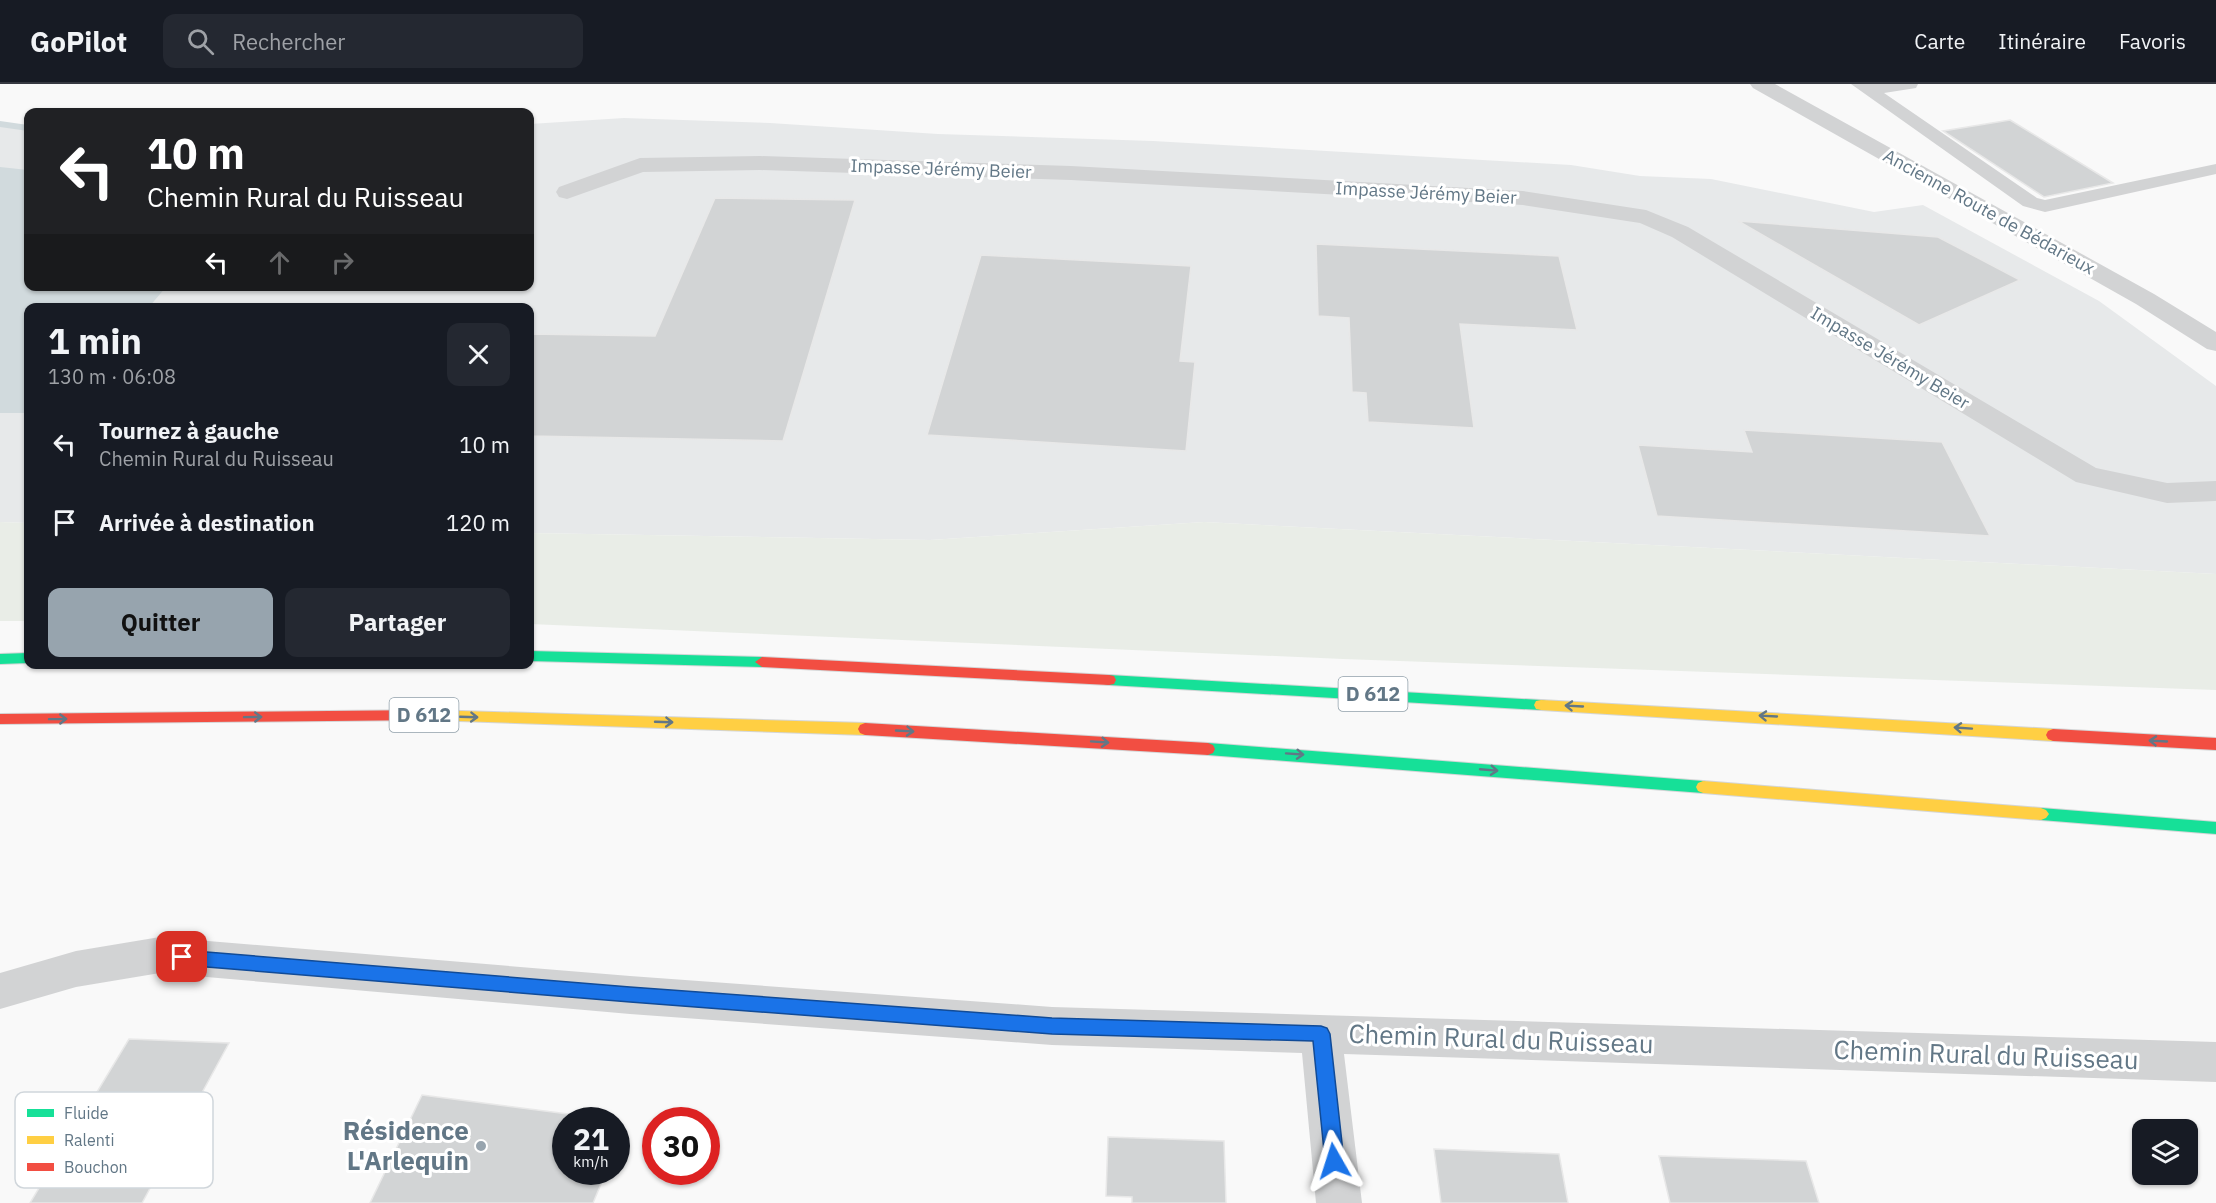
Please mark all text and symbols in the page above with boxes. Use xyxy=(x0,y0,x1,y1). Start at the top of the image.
search box xyxy=(163,14,583,68)
text: GoPilot xyxy=(30,23,127,60)
icon: search xyxy=(184,25,217,58)
text: Rechercher xyxy=(232,27,345,56)
text: Carte xyxy=(1914,27,1965,55)
text: Itinéraire xyxy=(1998,27,2086,55)
text: Favoris xyxy=(2119,27,2186,55)
text: 10 m xyxy=(147,126,245,181)
icon: left xyxy=(48,132,126,210)
street label: Ancienne Route de Bédarieux xyxy=(1879,144,2099,279)
street label: Impasse Jérémy Beier xyxy=(850,154,1032,183)
street label: Impasse Jérémy Beier xyxy=(1335,176,1518,209)
text: Chemin Rural du Ruisseau xyxy=(147,179,464,214)
icon: left xyxy=(200,246,233,279)
icon: ahead xyxy=(263,246,296,279)
icon: right xyxy=(326,246,359,279)
street label: Impasse Jérémy Beier xyxy=(1807,301,1974,414)
text: 1 min xyxy=(48,317,142,364)
button: close xyxy=(447,323,510,386)
text: 130 m · 06:08 xyxy=(48,363,176,390)
text: Tournez à gauche xyxy=(99,416,279,445)
icon: left xyxy=(48,428,81,461)
text: 10 m xyxy=(459,430,510,459)
text: Chemin Rural du Ruisseau xyxy=(99,445,334,472)
icon: arrive xyxy=(48,506,81,539)
text: Arrivée à destination xyxy=(99,508,315,537)
text: 120 m xyxy=(446,508,510,537)
button: Quitter xyxy=(48,588,273,657)
button: Partager xyxy=(285,588,510,657)
road number: D 612 xyxy=(1338,677,1408,711)
road number: D 612 xyxy=(390,698,458,732)
one-way arrow xyxy=(1564,700,1584,711)
one-way arrow xyxy=(243,711,263,723)
one-way arrow xyxy=(459,711,479,722)
one-way arrow xyxy=(1759,711,1779,722)
one-way arrow xyxy=(48,713,68,725)
one-way arrow xyxy=(654,717,674,728)
one-way arrow xyxy=(1953,723,1973,734)
one-way arrow xyxy=(895,725,915,736)
one-way arrow xyxy=(2148,735,2168,746)
one-way arrow xyxy=(1090,736,1110,747)
one-way arrow xyxy=(1284,749,1304,760)
one-way arrow xyxy=(1479,765,1499,776)
pin xyxy=(156,931,207,982)
icon: arrive xyxy=(165,940,198,973)
street label: Chemin Rural du Ruisseau xyxy=(1348,1016,1654,1060)
street label: Chemin Rural du Ruisseau xyxy=(1833,1032,2139,1076)
legend xyxy=(15,1092,213,1188)
text: Fluide xyxy=(64,1103,109,1123)
speed limit sign: 30 xyxy=(642,1107,720,1185)
place label: Résidence L'Arlequin xyxy=(343,1113,469,1177)
text: 21 xyxy=(573,1119,609,1158)
map controls xyxy=(2132,1119,2198,1185)
button: layers xyxy=(2132,1119,2198,1185)
position arrow xyxy=(1302,1129,1366,1193)
text: Ralenti xyxy=(64,1130,114,1150)
marker: Résidence L'Arlequin xyxy=(474,1139,488,1153)
text: km/h xyxy=(573,1152,609,1171)
text: Bouchon xyxy=(64,1157,128,1177)

